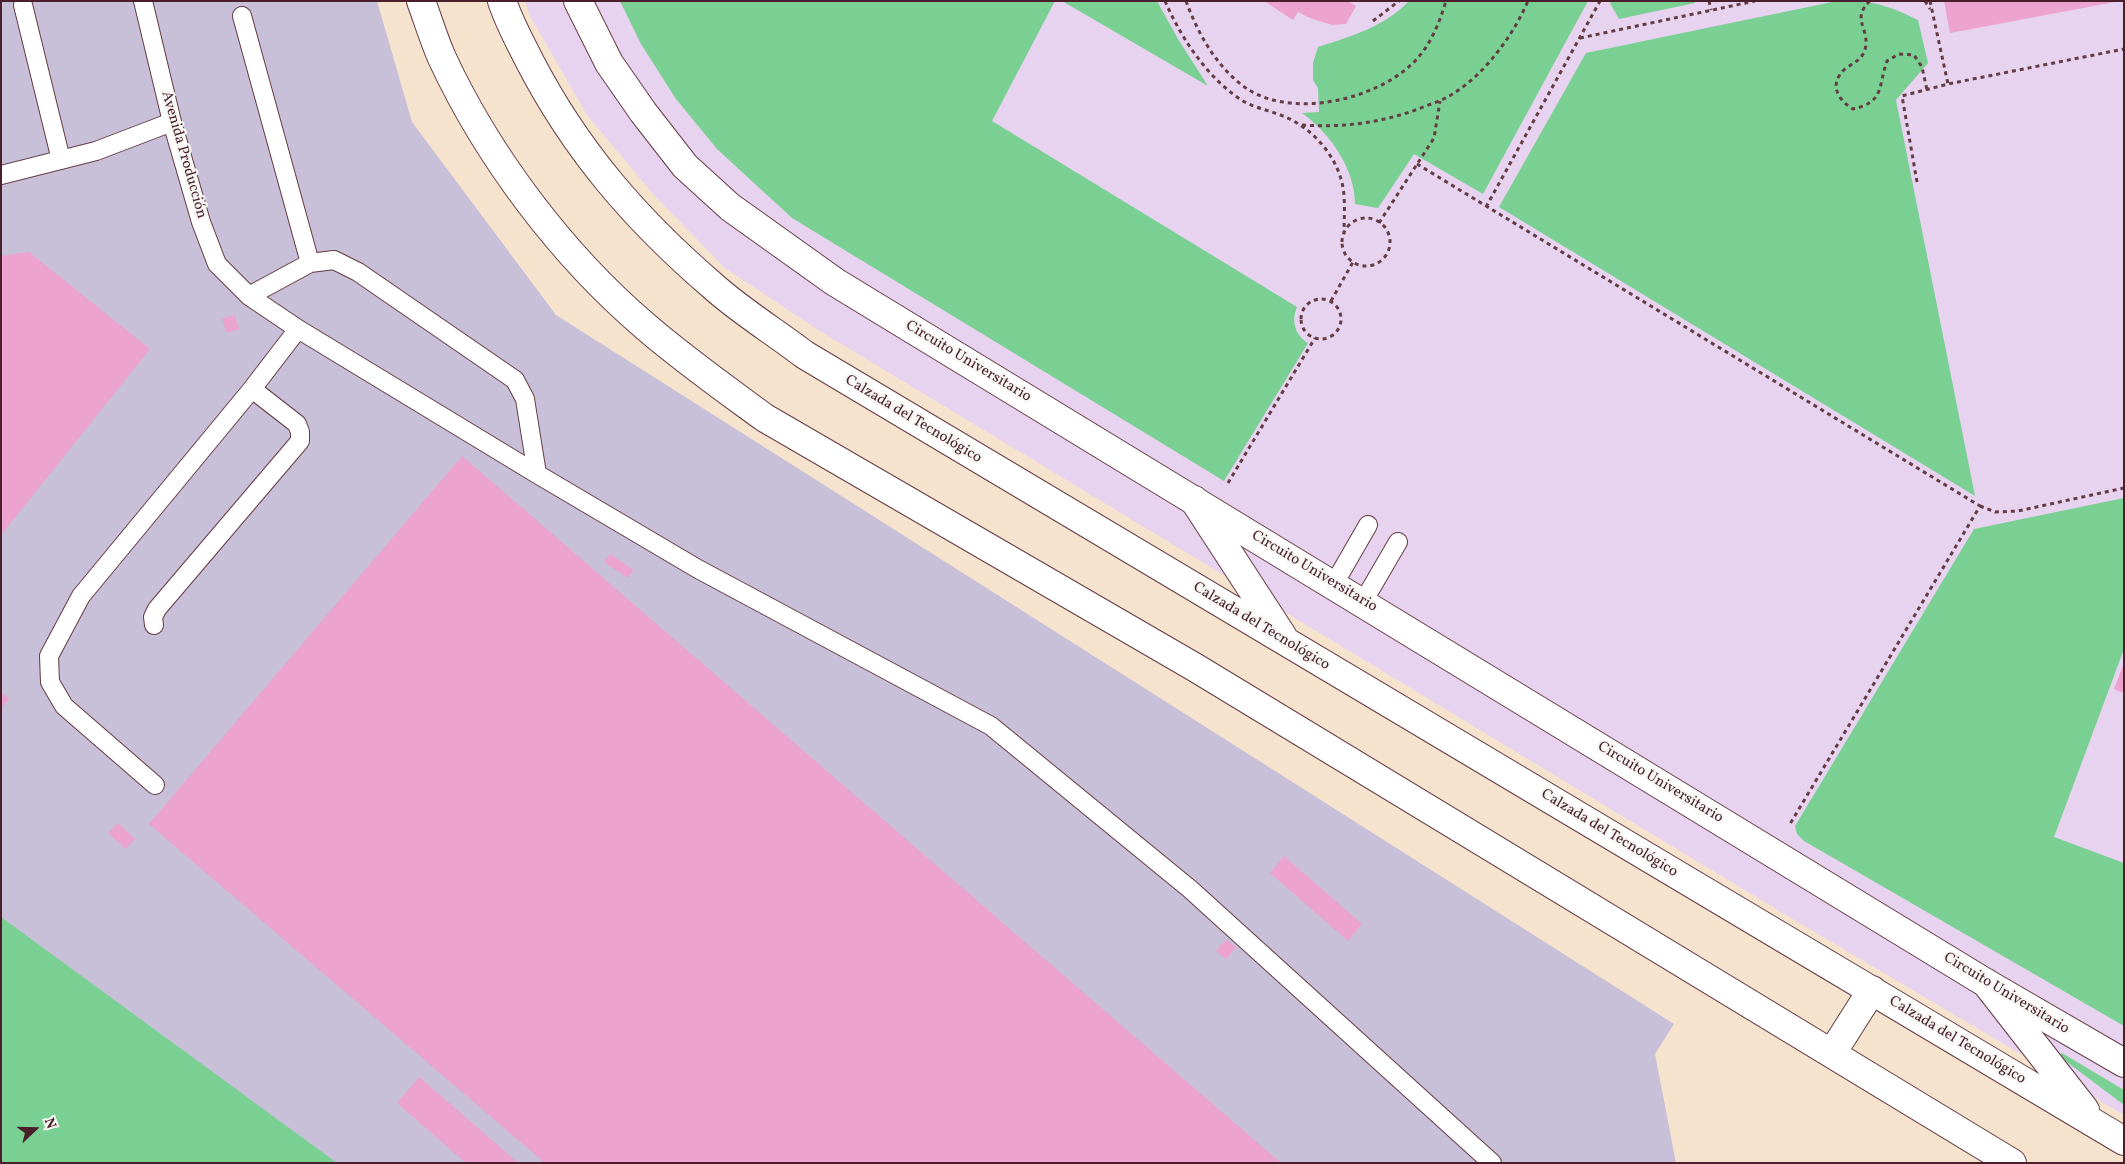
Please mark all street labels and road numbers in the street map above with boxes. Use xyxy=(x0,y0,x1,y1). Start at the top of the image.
street label: Avenida Producción xyxy=(156,89,210,221)
street label: Circuito Universitario xyxy=(902,317,1034,407)
street label: Calzada del Tecnológico xyxy=(841,372,985,468)
street label: Circuito Universitario xyxy=(1248,527,1380,617)
street label: Calzada del Tecnológico xyxy=(1189,579,1333,675)
street label: Circuito Universitario xyxy=(1594,738,1726,828)
street label: Calzada del Tecnológico xyxy=(1537,786,1681,882)
street label: Circuito Universitario xyxy=(1940,949,2072,1039)
street label: Calzada del Tecnológico xyxy=(1885,993,2029,1089)

